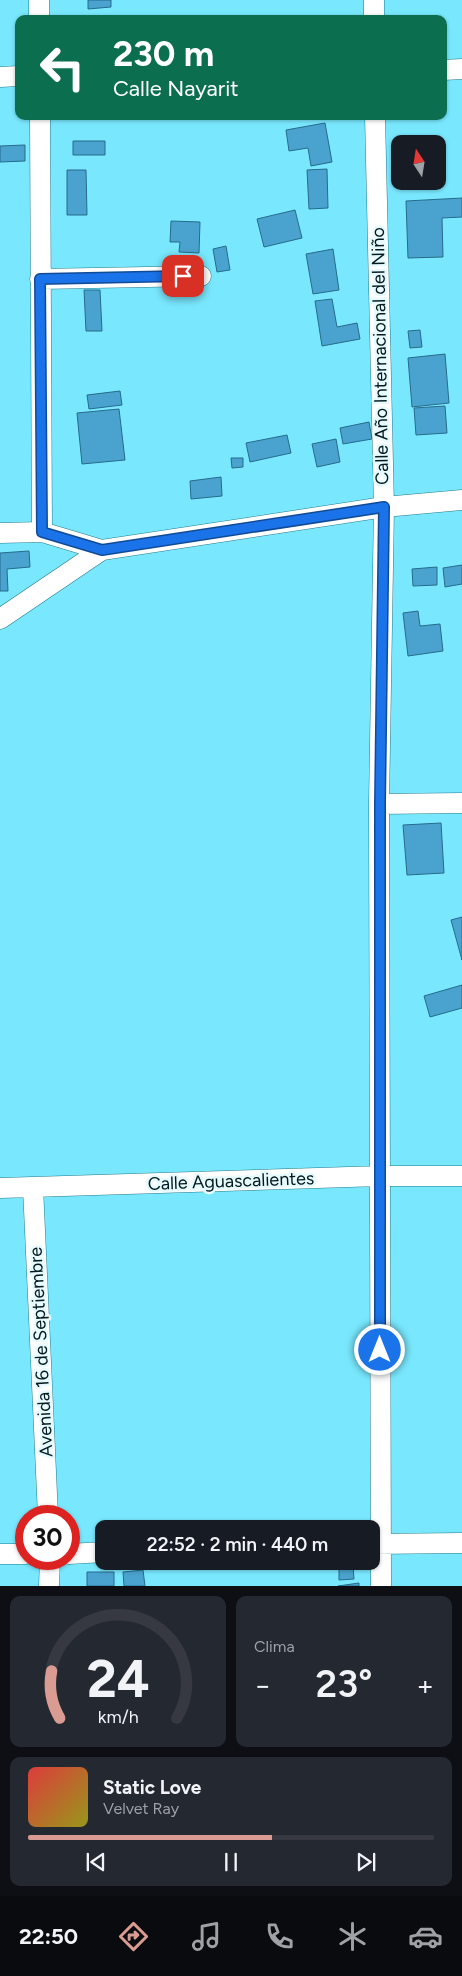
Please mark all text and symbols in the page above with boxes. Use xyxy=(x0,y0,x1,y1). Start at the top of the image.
text: 230 m xyxy=(113,33,214,75)
icon: left xyxy=(30,35,95,100)
text: Calle Nayarit xyxy=(113,75,239,102)
north arrow xyxy=(391,135,446,190)
map controls xyxy=(391,135,446,190)
street label: Calle Año Internacional del Niño xyxy=(367,227,393,485)
pin xyxy=(162,255,204,297)
icon: arrive xyxy=(169,262,197,290)
street label: Calle Aguascalientes xyxy=(147,1167,315,1195)
street label: Avenida 16 de Septiembre xyxy=(25,1246,57,1458)
position arrow xyxy=(353,1323,405,1375)
speed limit sign: 30 xyxy=(15,1505,80,1570)
text: 22:52 · 2 min · 440 m xyxy=(147,1533,328,1556)
text: Clima xyxy=(254,1637,295,1656)
text: 24 xyxy=(86,1648,150,1710)
text: 23° xyxy=(316,1661,372,1707)
text: − xyxy=(254,1668,271,1702)
text: + xyxy=(417,1668,434,1702)
text: km/h xyxy=(98,1706,138,1727)
text: Static Love xyxy=(103,1776,201,1799)
text: Velvet Ray xyxy=(103,1799,179,1818)
icon: previous xyxy=(82,1848,110,1876)
icon: pause xyxy=(217,1848,245,1876)
icon: next xyxy=(352,1848,380,1876)
icon: directions xyxy=(116,1919,151,1954)
icon: music xyxy=(189,1919,224,1954)
icon: phone xyxy=(262,1919,297,1954)
icon: climate xyxy=(335,1919,370,1954)
icon: car xyxy=(408,1919,443,1954)
text: 22:50 xyxy=(19,1923,78,1950)

